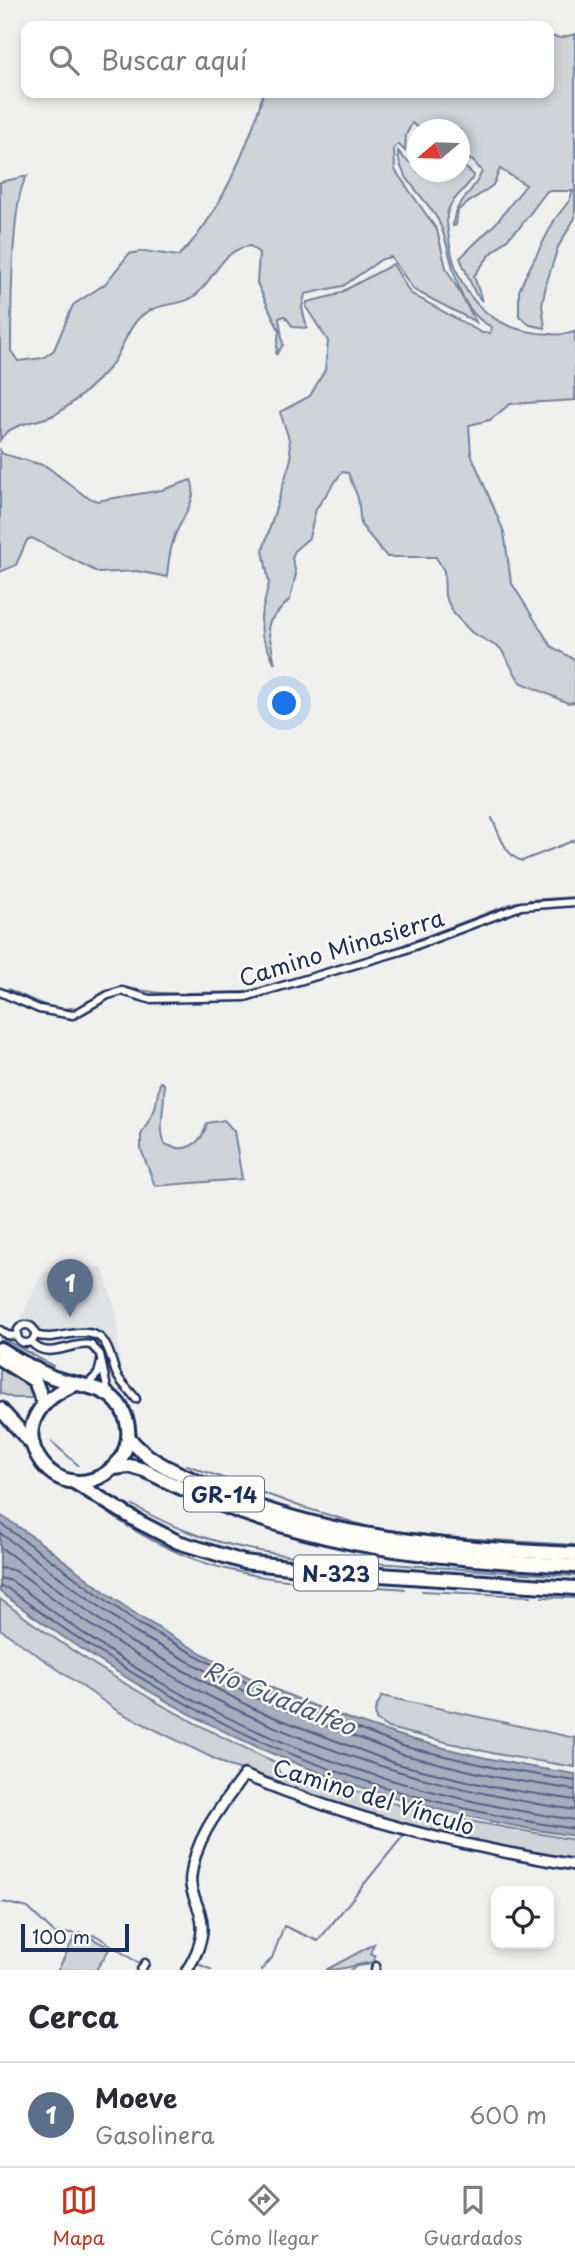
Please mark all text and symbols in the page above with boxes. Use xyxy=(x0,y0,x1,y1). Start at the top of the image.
search box xyxy=(21,21,554,98)
text: Buscar aquí xyxy=(101,40,247,79)
icon: search xyxy=(45,41,83,79)
north arrow xyxy=(407,119,470,182)
your location xyxy=(267,686,301,720)
street label: Camino Minasierra xyxy=(234,899,448,995)
pin: 1 xyxy=(47,1259,93,1317)
road number: GR-14 xyxy=(184,1476,264,1512)
road number: N-323 xyxy=(294,1556,378,1590)
water label: Río Guadalfeo xyxy=(199,1650,363,1744)
street label: Camino del Vínculo xyxy=(269,1749,479,1843)
map controls xyxy=(491,1886,554,1949)
button: locate xyxy=(491,1886,554,1949)
scale bar xyxy=(21,1921,130,1953)
text: 100 m xyxy=(32,1922,90,1950)
text: Cerca xyxy=(28,1993,119,2038)
text: Moeve xyxy=(95,2078,177,2117)
text: 1 xyxy=(46,2097,57,2132)
text: 600 m xyxy=(469,2097,547,2132)
text: Gasolinera xyxy=(95,2117,215,2152)
tab: Mapa xyxy=(53,2181,105,2251)
tab: Cómo llegar xyxy=(210,2181,319,2251)
tab: Guardados xyxy=(424,2181,522,2251)

